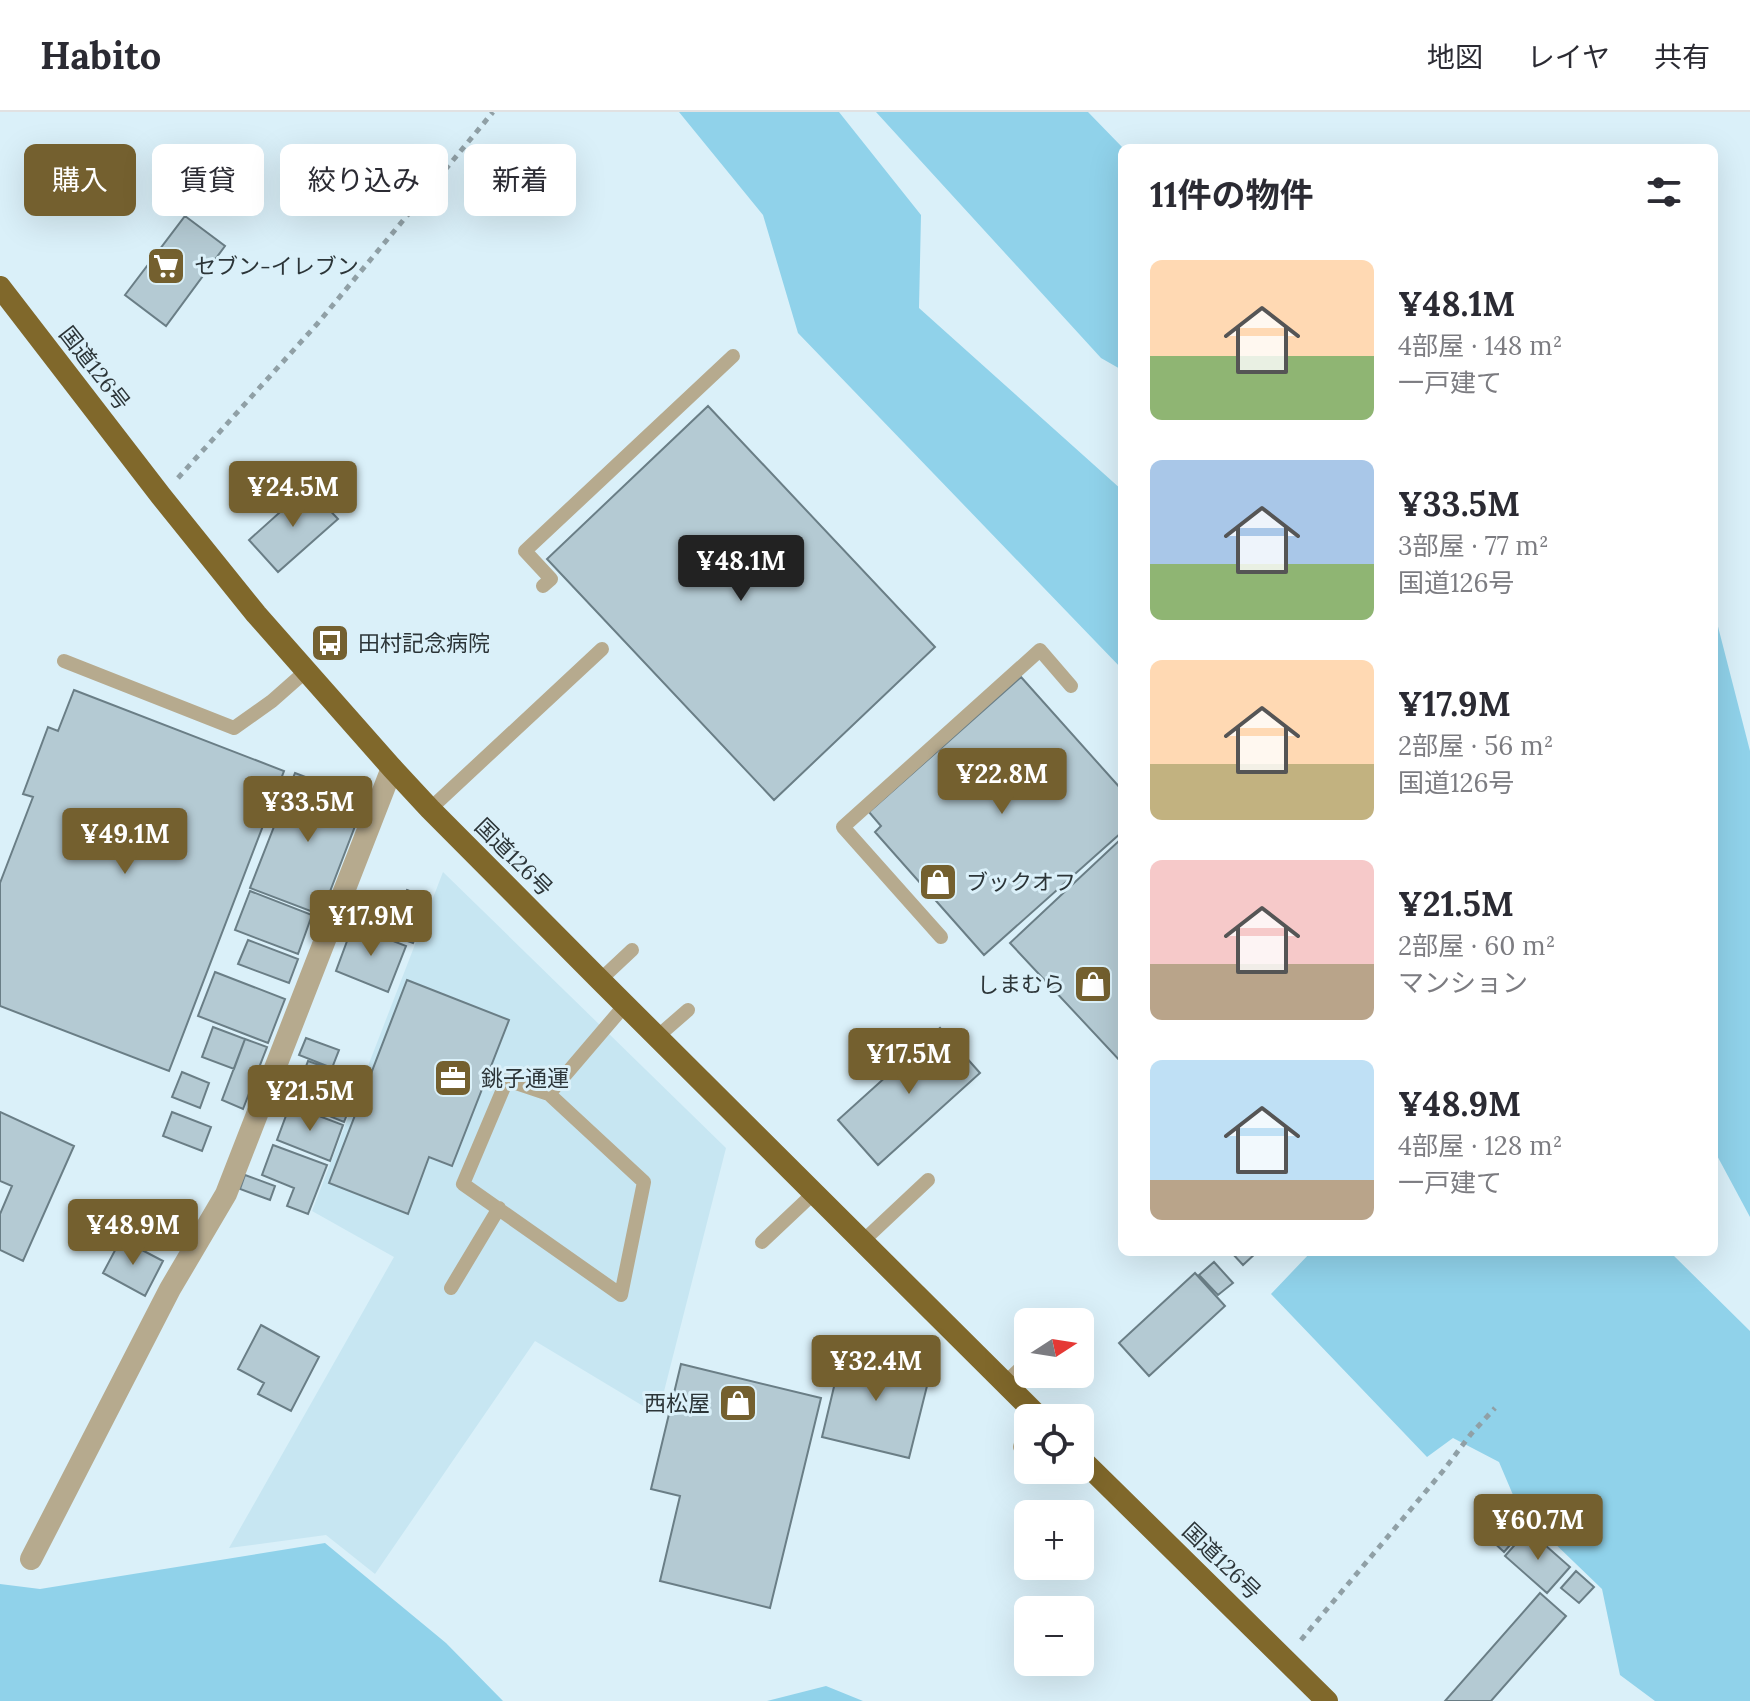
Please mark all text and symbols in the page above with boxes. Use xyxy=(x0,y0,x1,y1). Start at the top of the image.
text: Habito xyxy=(40,31,161,79)
text: 地図 xyxy=(1427,39,1483,75)
text: レイヤ xyxy=(1527,39,1610,75)
text: 共有 xyxy=(1654,39,1710,75)
chip: 購入 xyxy=(24,144,136,216)
chip: 賃貸 xyxy=(152,144,264,216)
chip: 絞り込み xyxy=(280,144,448,216)
chip: 新着 xyxy=(464,144,576,216)
icon: filters xyxy=(1642,170,1686,214)
text: 11件の物件 xyxy=(1150,173,1314,216)
supermarket icon: セブン-イレブン xyxy=(145,245,187,287)
place label: セブン-イレブン xyxy=(194,252,359,280)
text: ¥48.1M xyxy=(1398,282,1515,325)
icon: home xyxy=(1214,292,1310,388)
street label: 国道126号 xyxy=(54,321,136,415)
text: 4部屋 · 148 m² xyxy=(1398,329,1563,362)
text: 一戸建て xyxy=(1398,366,1502,399)
pin: ¥24.5M xyxy=(228,461,358,529)
text: ¥24.5M xyxy=(247,470,339,503)
text: ¥33.5M xyxy=(1398,482,1520,525)
icon: home xyxy=(1214,492,1310,588)
text: 3部屋 · 77 m² xyxy=(1398,529,1549,562)
pin: ¥48.1M xyxy=(676,535,806,603)
text: ¥48.1M xyxy=(696,544,786,577)
text: 国道126号 xyxy=(1398,566,1514,599)
bus stop icon: 田村記念病院 xyxy=(309,622,351,664)
place label: 田村記念病院 xyxy=(358,629,490,657)
text: ¥17.9M xyxy=(1398,682,1511,725)
icon: home xyxy=(1214,692,1310,788)
text: 2部屋 · 56 m² xyxy=(1398,729,1553,762)
pin: ¥22.8M xyxy=(937,748,1067,816)
text: ¥22.8M xyxy=(956,757,1048,790)
text: 国道126号 xyxy=(1398,766,1514,799)
pin: ¥33.5M xyxy=(243,776,373,844)
text: ¥33.5M xyxy=(261,785,355,818)
pin: ¥49.1M xyxy=(60,808,190,876)
street label: 国道126号 xyxy=(469,812,559,902)
text: ¥49.1M xyxy=(80,817,170,850)
shop icon: ブックオフ xyxy=(917,861,959,903)
place label: ブックオフ xyxy=(966,868,1076,896)
text: ¥21.5M xyxy=(1398,882,1514,925)
pin: ¥17.9M xyxy=(306,890,436,958)
icon: home xyxy=(1214,892,1310,988)
text: ¥17.9M xyxy=(328,899,414,932)
text: 2部屋 · 60 m² xyxy=(1398,929,1555,962)
shop icon: しまむら xyxy=(1072,963,1114,1005)
text: マンション xyxy=(1398,966,1528,999)
place label: しまむら xyxy=(977,970,1065,998)
pin: ¥17.5M xyxy=(844,1028,974,1096)
text: ¥17.5M xyxy=(866,1037,952,1070)
office icon: 銚子通運 xyxy=(432,1057,474,1099)
place label: 銚子通運 xyxy=(481,1064,569,1092)
pin: ¥21.5M xyxy=(245,1065,375,1133)
text: ¥21.5M xyxy=(266,1074,354,1107)
text: ¥48.9M xyxy=(1398,1082,1521,1125)
icon: home xyxy=(1214,1092,1310,1188)
text: 4部屋 · 128 m² xyxy=(1398,1129,1562,1162)
text: 一戸建て xyxy=(1398,1166,1502,1199)
pin: ¥48.9M xyxy=(68,1199,198,1267)
text: ¥48.9M xyxy=(86,1208,180,1241)
north arrow xyxy=(1014,1308,1094,1388)
map controls xyxy=(1014,1308,1094,1676)
pin: ¥32.4M xyxy=(811,1335,941,1403)
text: ¥32.4M xyxy=(830,1344,922,1377)
shop icon: 西松屋 xyxy=(717,1382,759,1424)
place label: 西松屋 xyxy=(644,1389,710,1417)
button: locate xyxy=(1014,1404,1094,1484)
pin: ¥60.7M xyxy=(1473,1494,1603,1562)
button: + xyxy=(1014,1500,1094,1580)
text: ¥60.7M xyxy=(1492,1503,1584,1536)
street label: 国道126号 xyxy=(1177,1517,1267,1605)
button: − xyxy=(1014,1596,1094,1676)

